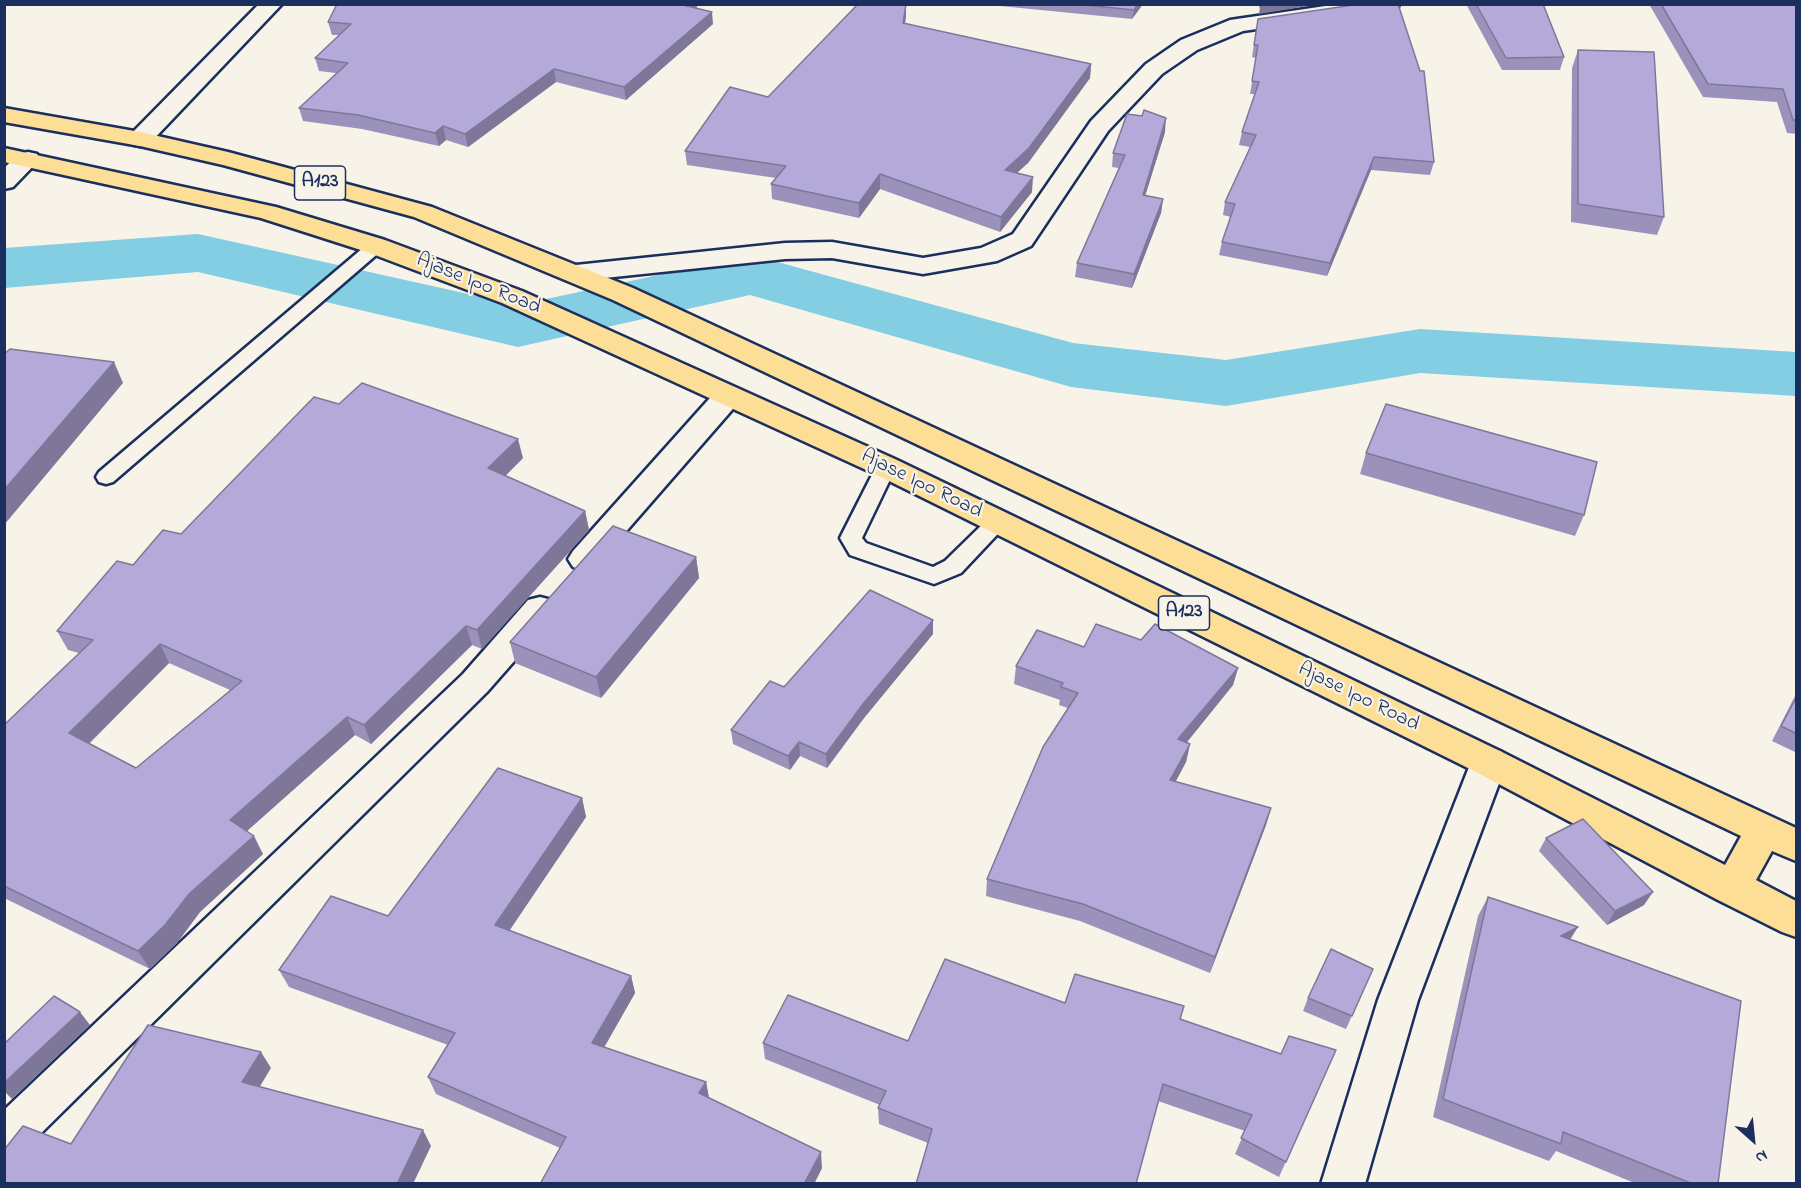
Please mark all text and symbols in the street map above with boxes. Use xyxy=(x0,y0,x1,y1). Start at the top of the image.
road number: A123 xyxy=(294,166,346,200)
street label: Ajase Ipo Road xyxy=(412,249,544,321)
street label: Ajase Ipo Road xyxy=(856,445,986,525)
road number: A123 xyxy=(1158,596,1210,630)
street label: Ajase Ipo Road xyxy=(1293,658,1423,738)
north arrow xyxy=(1723,1110,1783,1170)
text: N xyxy=(1751,1143,1771,1169)

